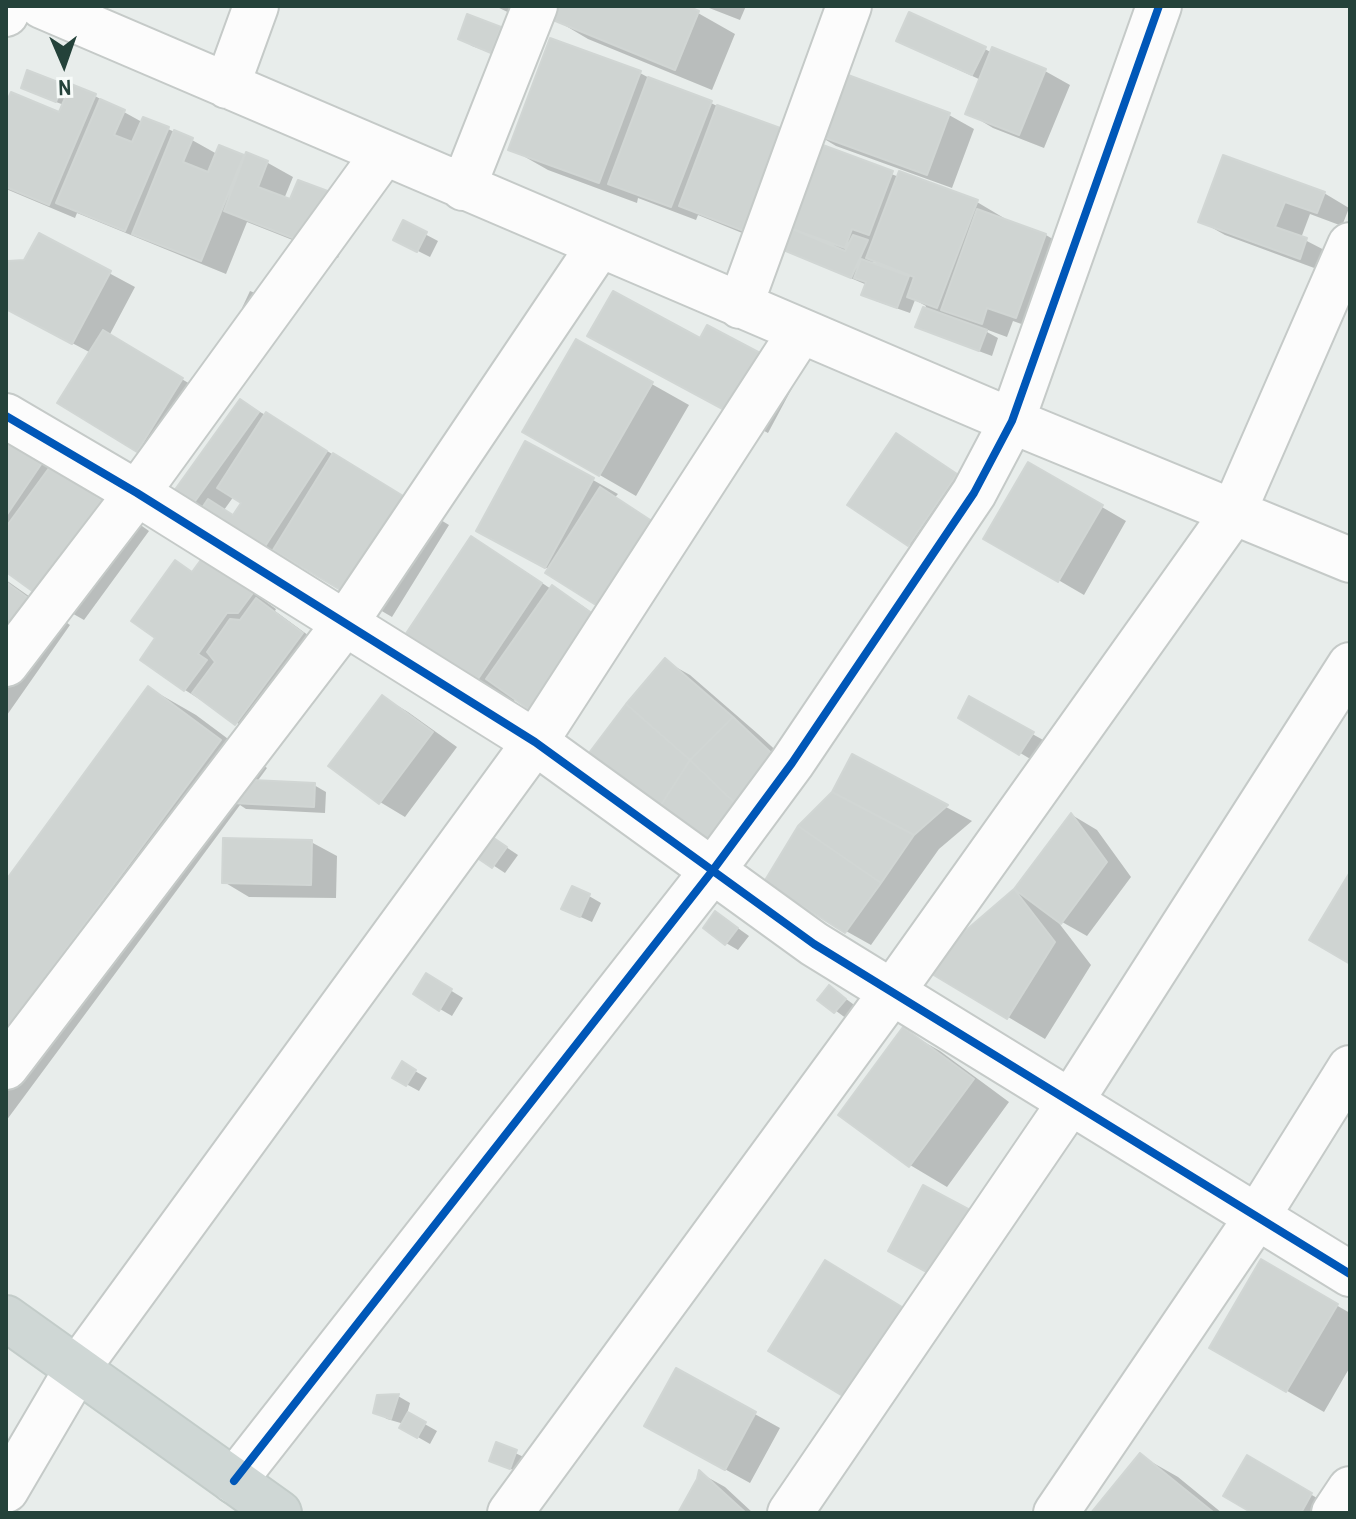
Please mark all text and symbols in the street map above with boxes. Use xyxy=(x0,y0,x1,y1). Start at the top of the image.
north arrow xyxy=(24,24,104,104)
text: N xyxy=(58,73,72,103)

